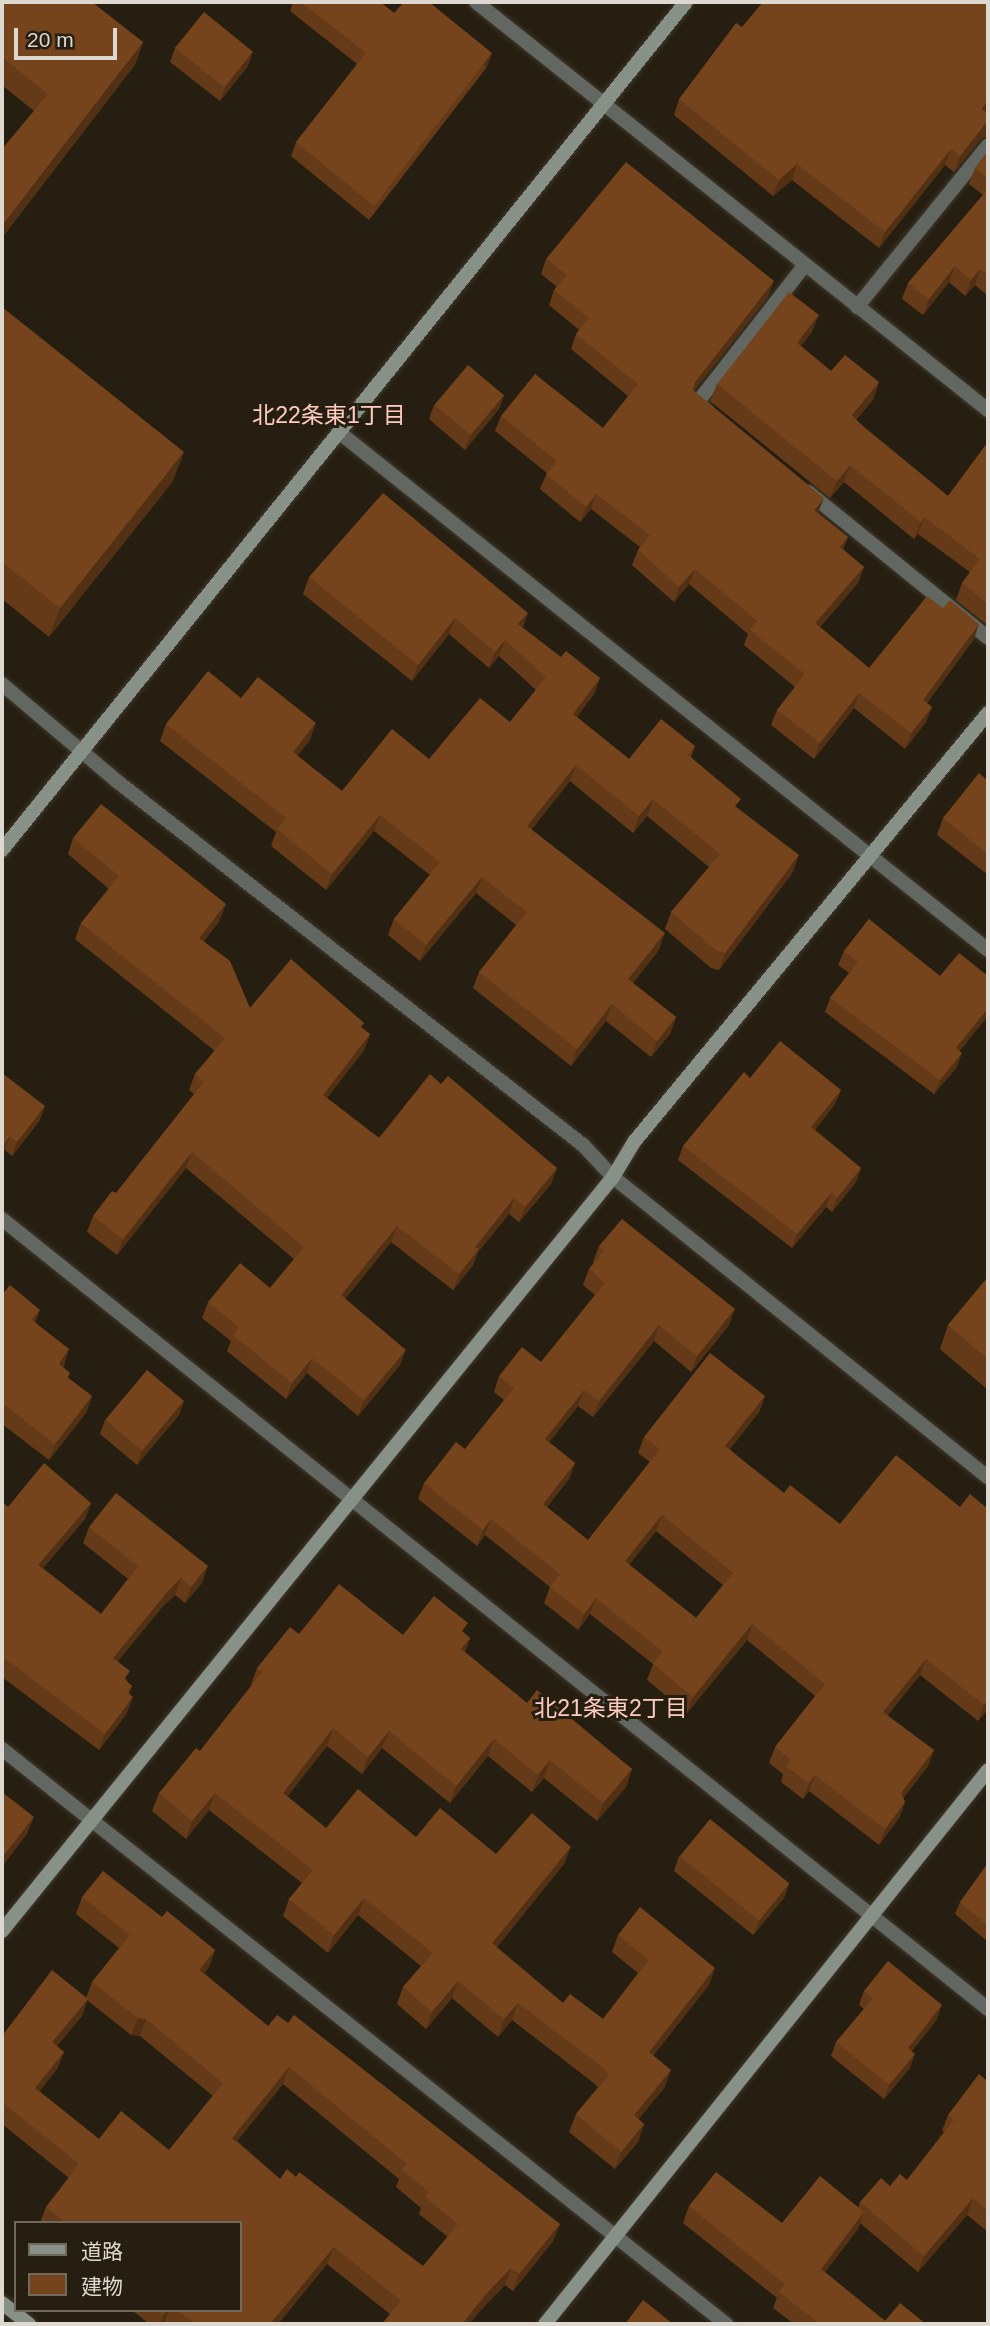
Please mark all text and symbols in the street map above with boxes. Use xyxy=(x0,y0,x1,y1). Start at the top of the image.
scale bar xyxy=(18,14,121,58)
text: 20 m xyxy=(27,28,74,51)
district label: 北22条東1丁目 xyxy=(252,401,406,429)
district label: 北21条東2丁目 xyxy=(534,1694,688,1722)
legend xyxy=(14,2221,242,2312)
text: 道路 xyxy=(81,2240,123,2263)
text: 建物 xyxy=(81,2275,123,2298)

